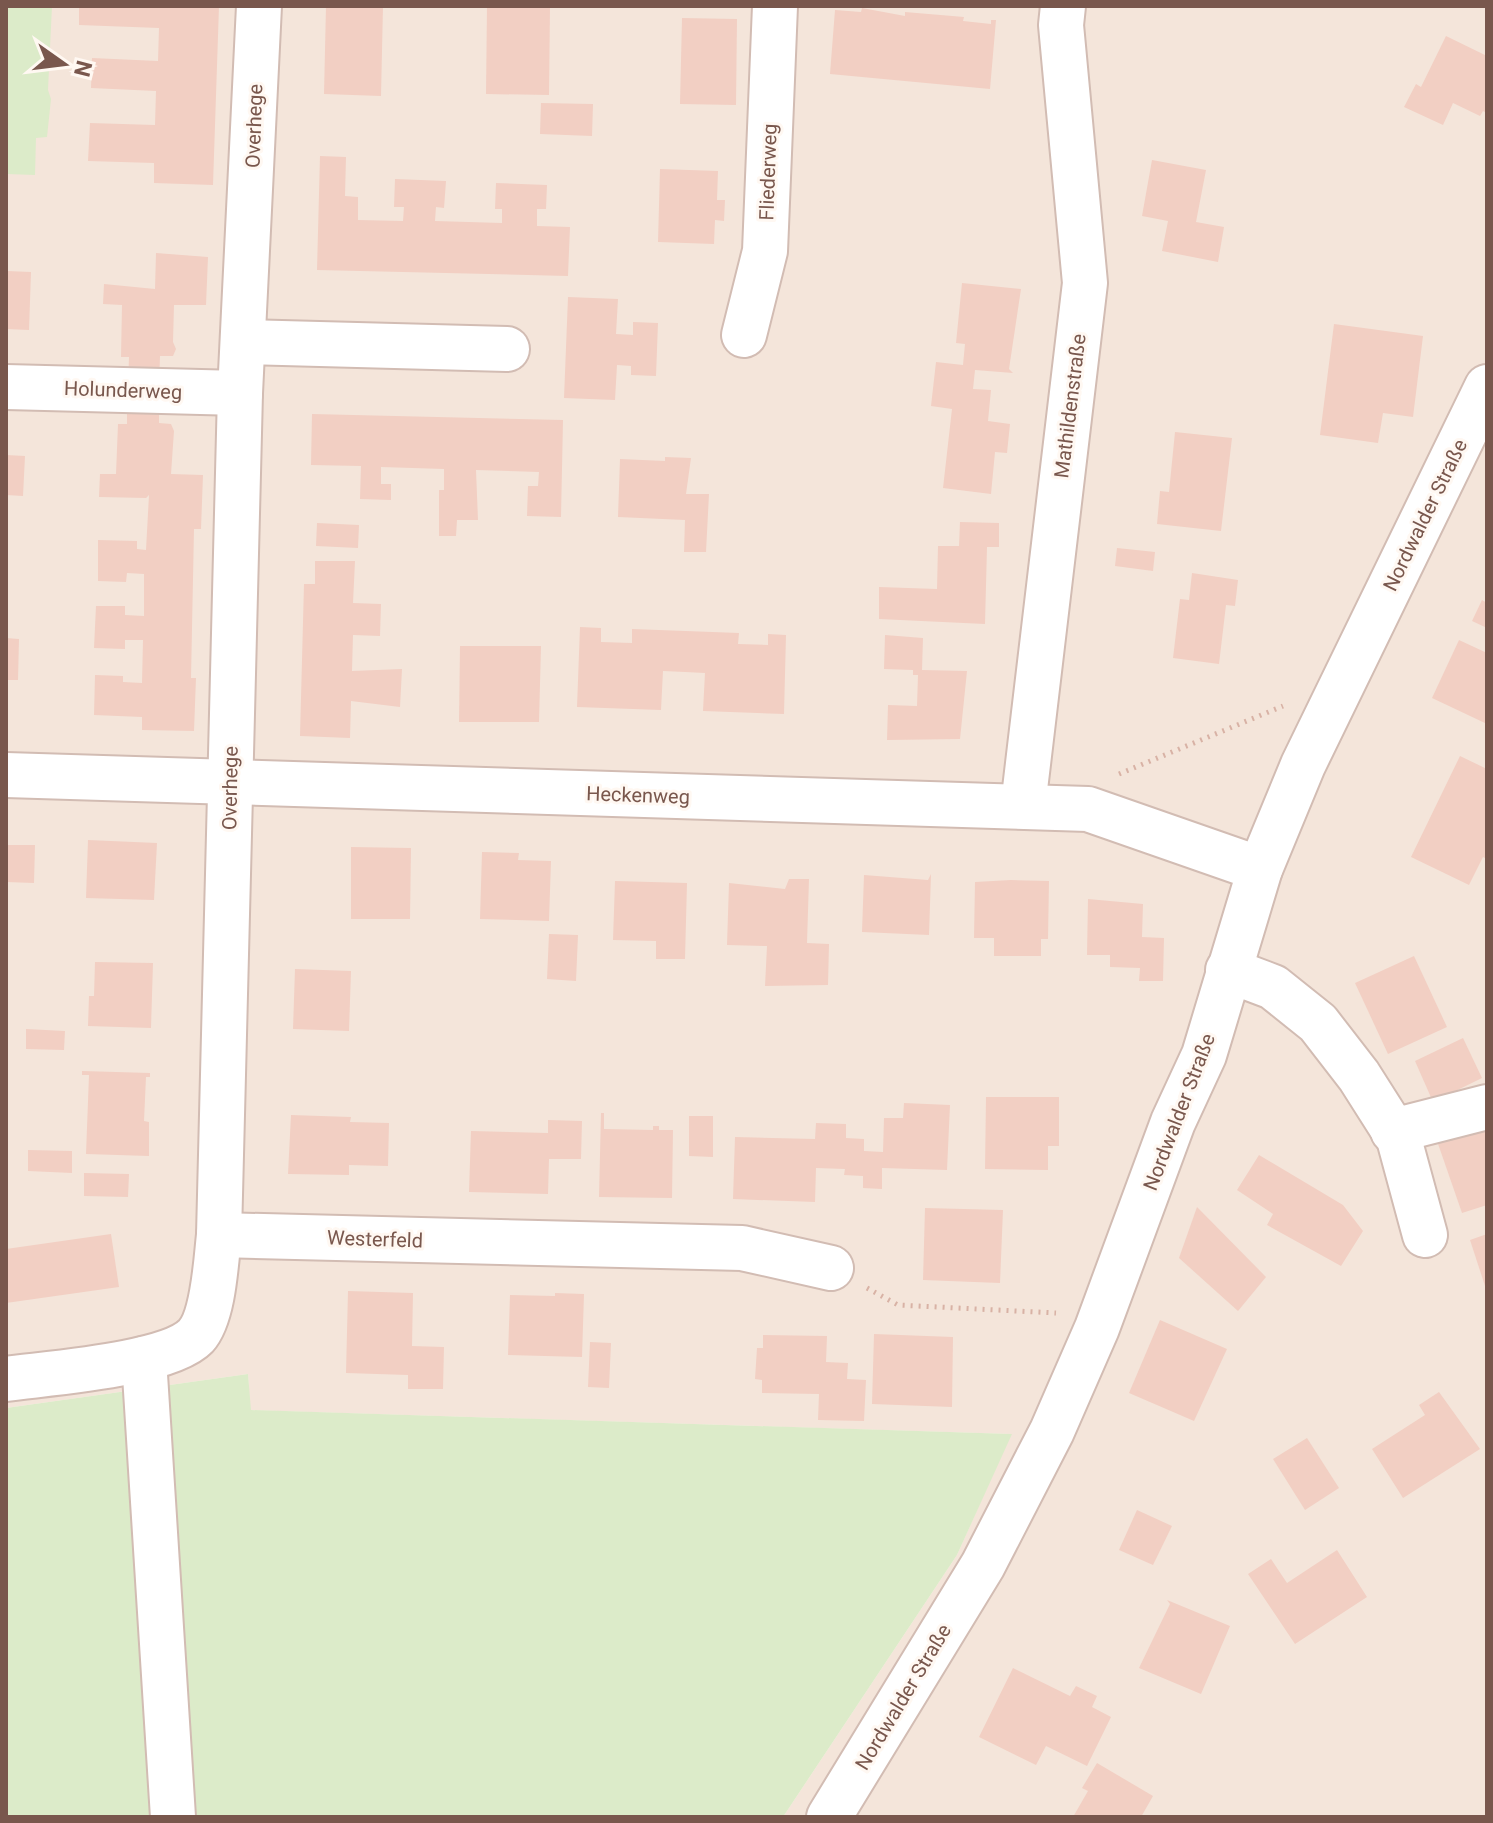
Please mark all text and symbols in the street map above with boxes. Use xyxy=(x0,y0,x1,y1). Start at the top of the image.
north arrow xyxy=(24,24,104,104)
text: N xyxy=(69,58,97,79)
street label: Overhege xyxy=(241,84,267,168)
street label: Fliederweg xyxy=(754,123,782,221)
street label: Mathildenstraße xyxy=(1049,332,1091,480)
street label: Holunderweg xyxy=(63,376,183,404)
street label: Nordwalder Straße xyxy=(1378,435,1472,595)
street label: Overhege xyxy=(217,746,243,830)
street label: Heckenweg xyxy=(586,781,690,809)
street label: Nordwalder Straße xyxy=(1138,1030,1220,1194)
street label: Westerfeld xyxy=(327,1225,423,1253)
street label: Nordwalder Straße xyxy=(850,1620,956,1774)

